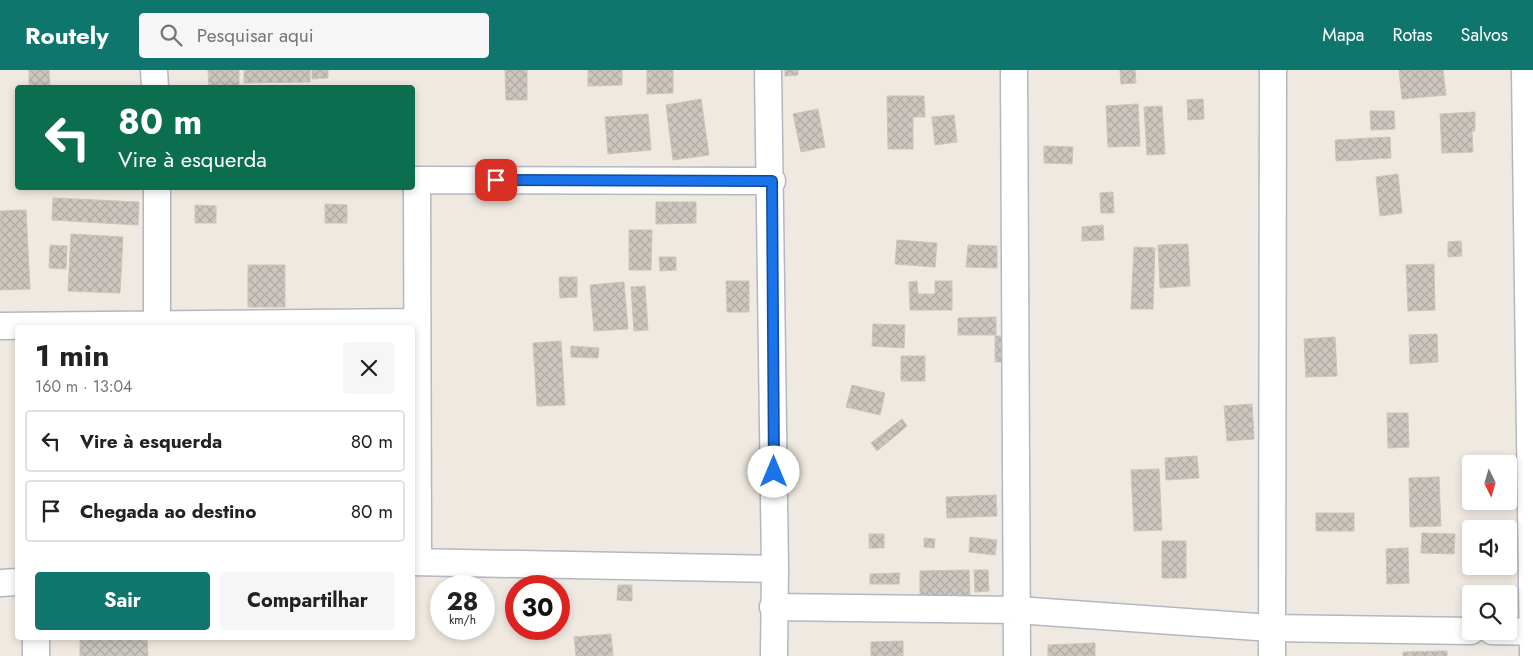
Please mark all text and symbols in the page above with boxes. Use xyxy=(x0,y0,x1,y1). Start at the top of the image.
search box xyxy=(139,13,489,58)
text: Routely xyxy=(25,18,109,53)
icon: search xyxy=(157,21,185,49)
text: Pesquisar aqui xyxy=(197,22,314,49)
text: Mapa xyxy=(1322,22,1364,48)
text: Rotas xyxy=(1392,22,1433,48)
text: Salvos xyxy=(1461,22,1508,48)
text: 80 m xyxy=(118,97,202,147)
icon: left xyxy=(35,105,100,170)
text: Vire à esquerda xyxy=(118,143,267,175)
pin xyxy=(475,159,517,201)
icon: arrive xyxy=(482,166,510,194)
text: 1 min xyxy=(35,334,109,377)
button: close xyxy=(343,342,395,394)
text: 160 m · 13:04 xyxy=(35,375,132,398)
icon: left xyxy=(37,427,65,455)
text: Vire à esquerda xyxy=(80,428,222,455)
text: 80 m xyxy=(351,428,393,455)
position arrow xyxy=(747,445,799,497)
north arrow xyxy=(1462,455,1518,510)
map controls xyxy=(1462,455,1517,640)
icon: arrive xyxy=(37,497,65,525)
text: Chegada ao destino xyxy=(80,498,256,525)
text: 80 m xyxy=(351,498,393,525)
button: sound xyxy=(1462,520,1517,575)
button: Sair xyxy=(35,572,210,630)
button: Compartilhar xyxy=(220,572,395,630)
speed limit sign: 30 xyxy=(505,575,570,640)
text: 28 xyxy=(446,583,479,619)
button: search xyxy=(1462,585,1517,640)
text: km/h xyxy=(449,611,476,629)

